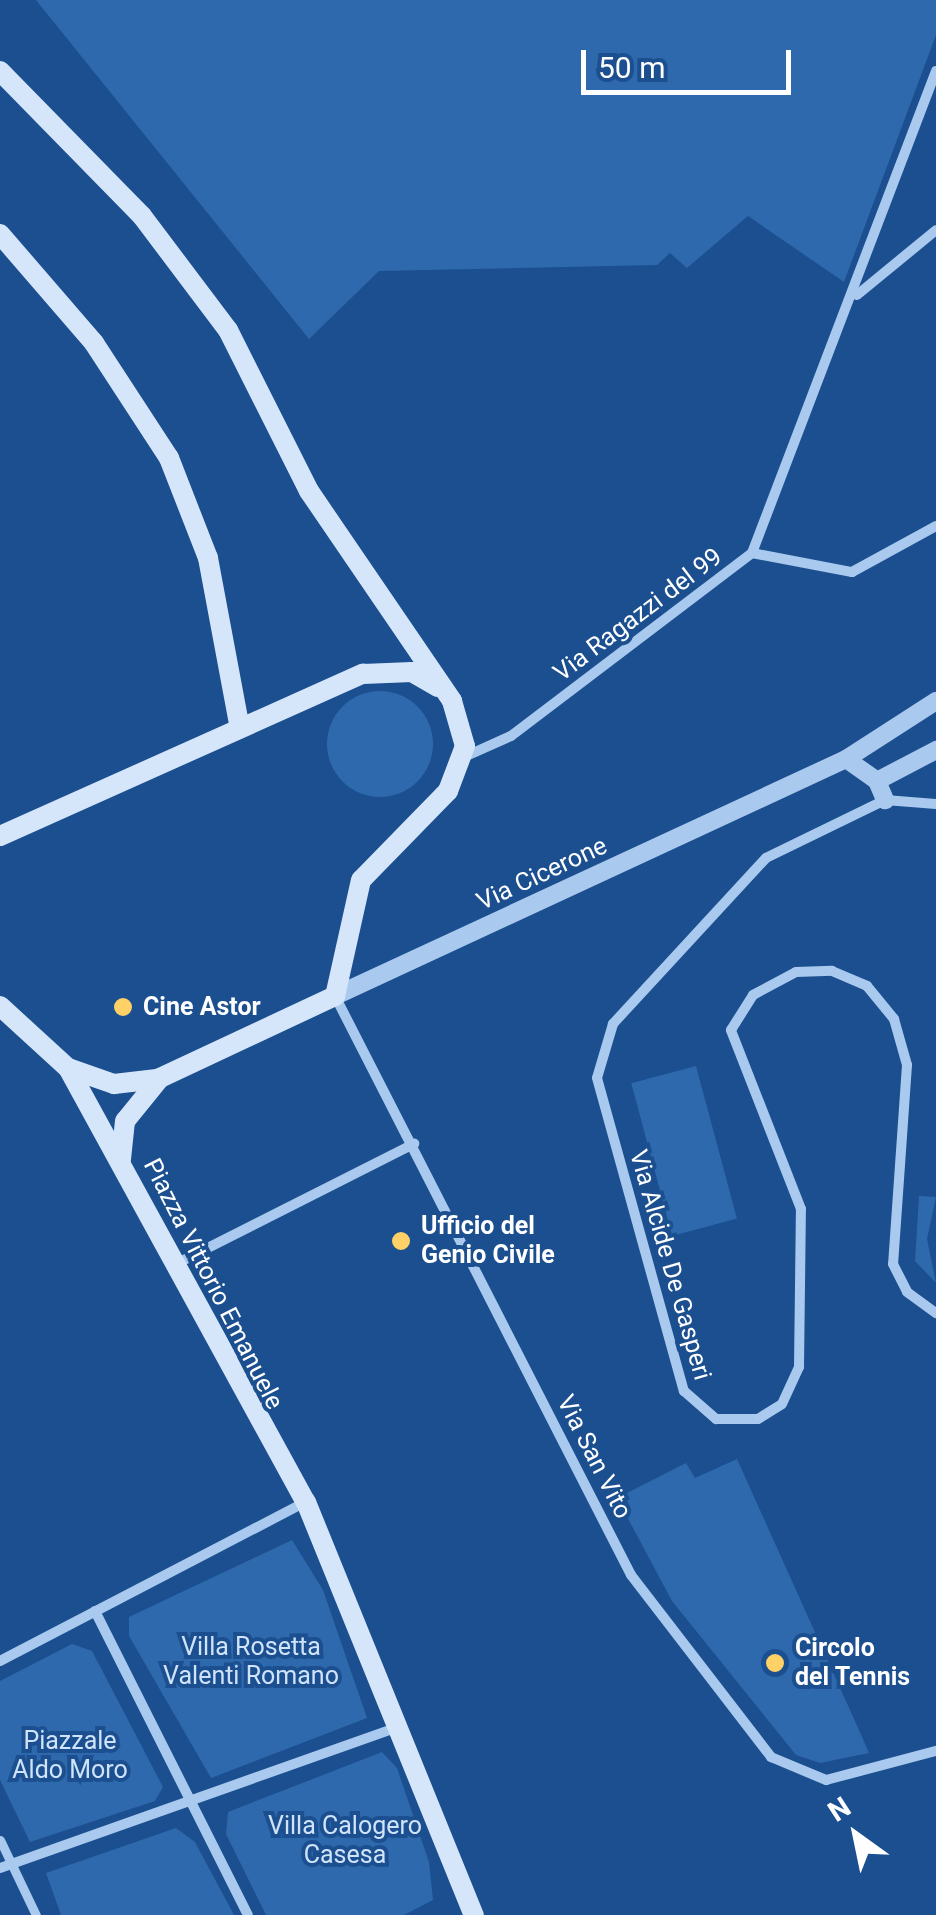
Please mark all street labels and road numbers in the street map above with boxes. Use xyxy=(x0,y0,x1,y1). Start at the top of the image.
street label: Via Ragazzi del 99 xyxy=(548,542,728,688)
street label: Via Cicerone xyxy=(472,831,612,917)
street label: Via Alcide De Gasperi xyxy=(623,1146,717,1384)
street label: Piazza Vittorio Emanuele xyxy=(137,1154,289,1414)
street label: Via San Vito xyxy=(550,1390,638,1524)

